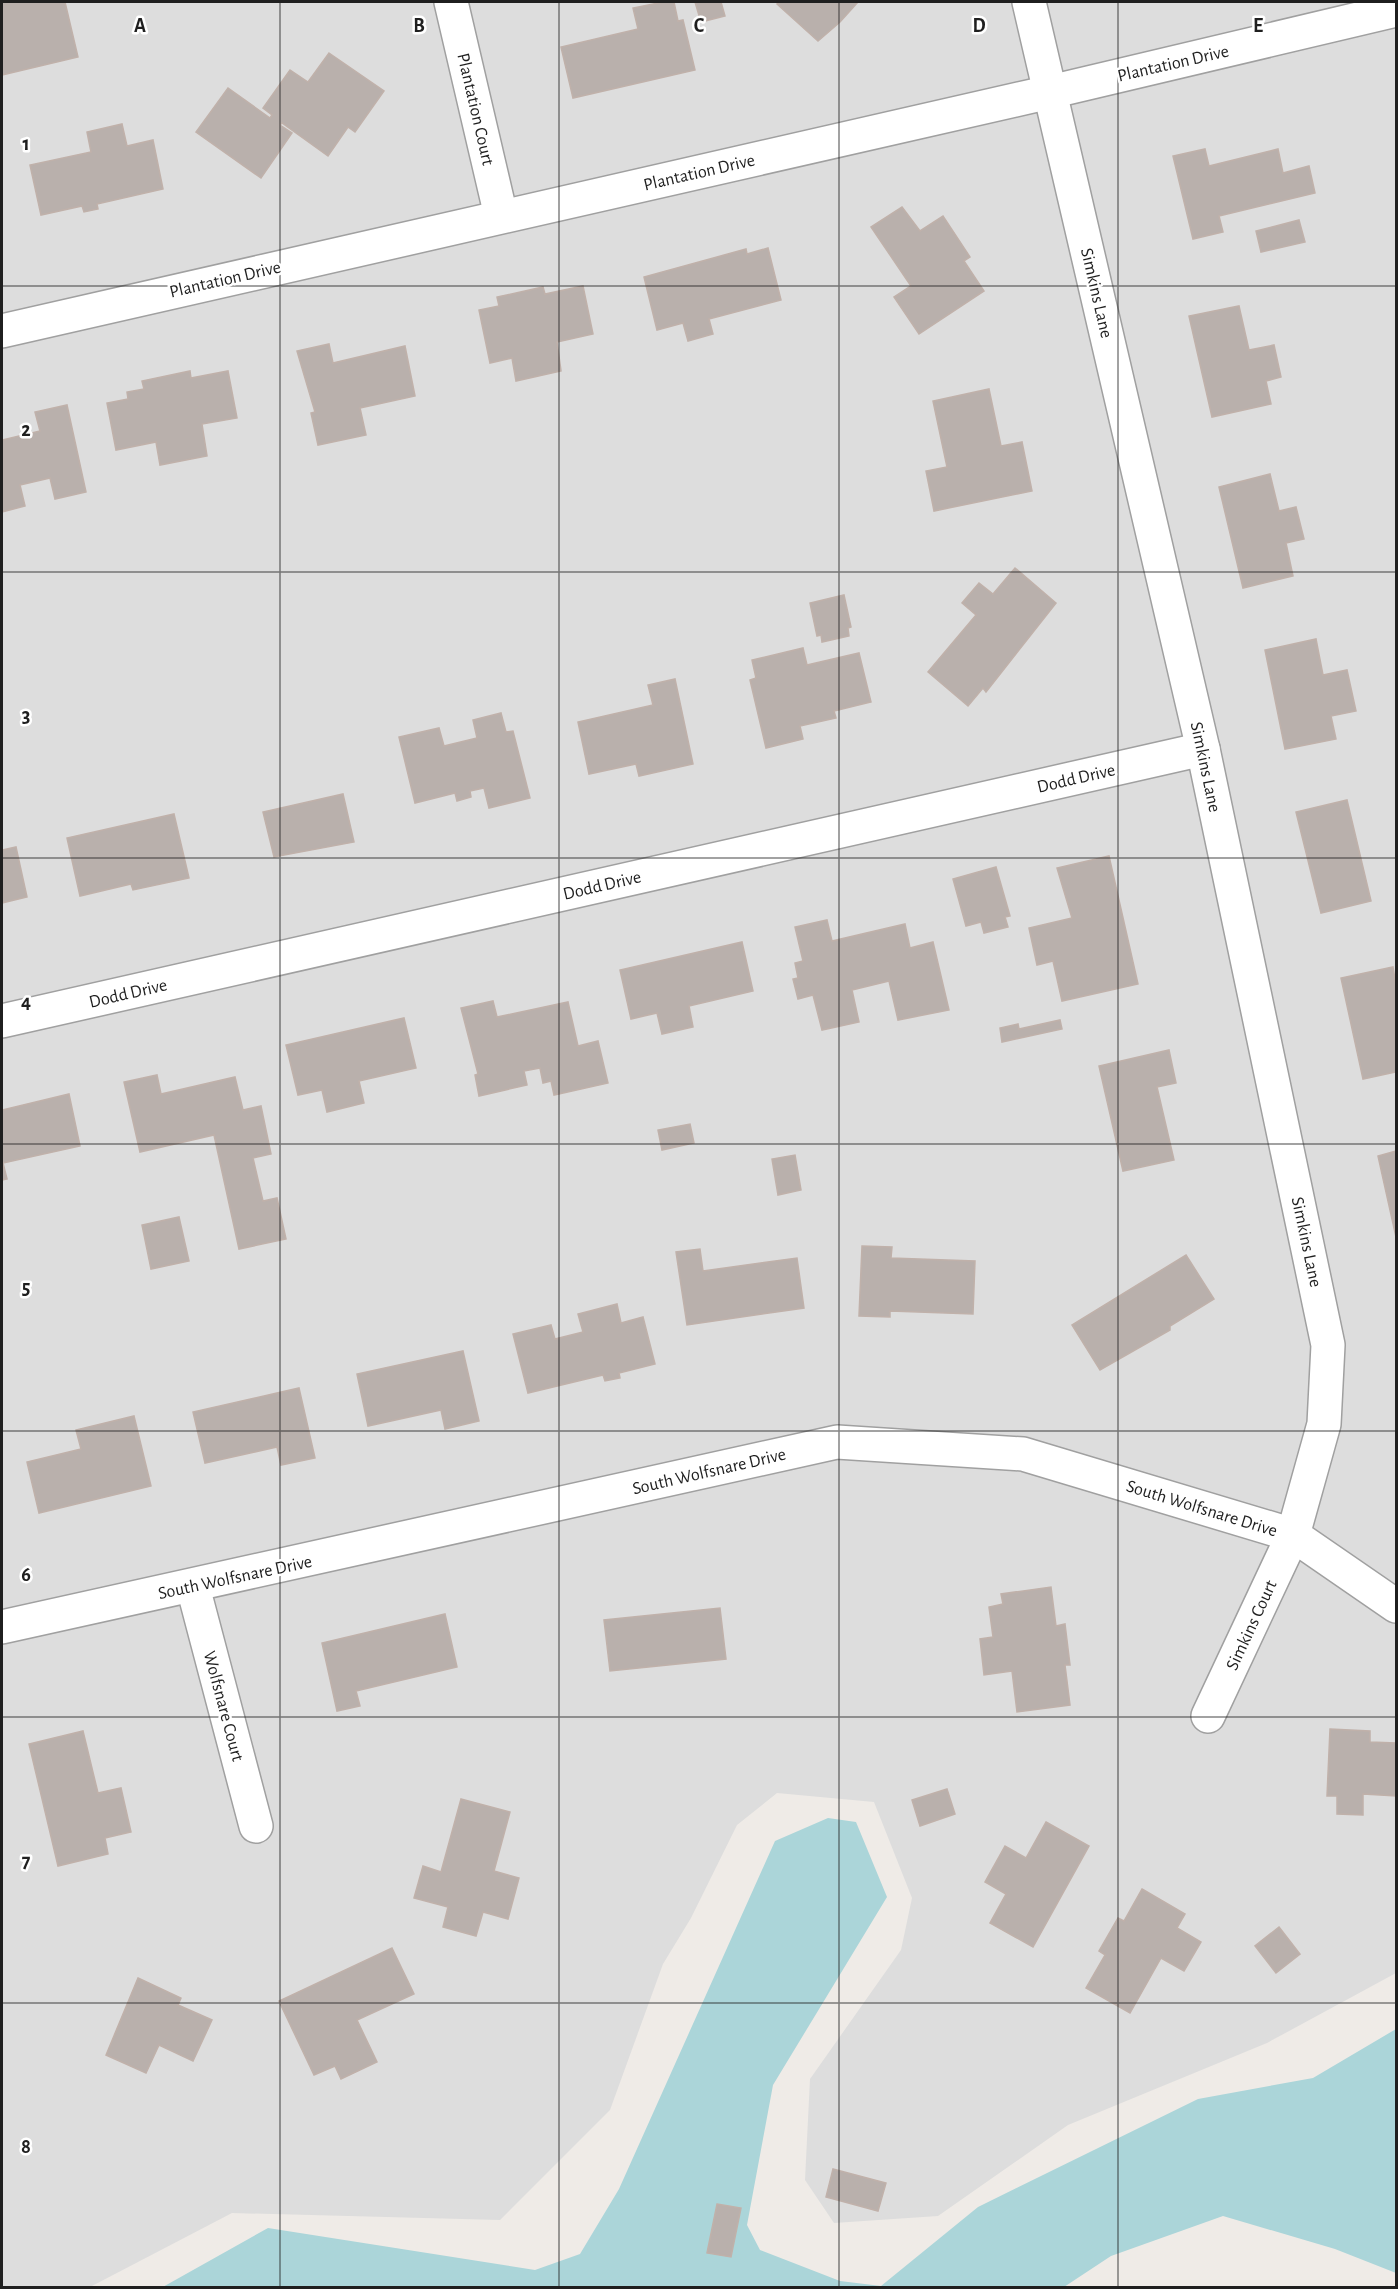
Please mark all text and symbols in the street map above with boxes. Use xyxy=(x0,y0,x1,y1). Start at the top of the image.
text: A xyxy=(134,16,146,36)
text: B xyxy=(413,16,425,36)
text: C xyxy=(694,16,705,36)
text: D xyxy=(972,16,986,36)
text: E xyxy=(1253,16,1263,36)
street label: Plantation Drive xyxy=(1116,42,1231,86)
street label: Plantation Court xyxy=(453,51,497,167)
text: 1 xyxy=(22,134,30,154)
street label: Plantation Drive xyxy=(642,151,757,195)
street label: Simkins Lane xyxy=(1077,246,1115,340)
street label: Plantation Drive xyxy=(168,258,283,302)
text: 2 xyxy=(21,420,31,440)
text: 3 xyxy=(22,706,30,726)
street label: Simkins Lane xyxy=(1187,720,1223,814)
street label: Dodd Drive xyxy=(1035,761,1117,797)
street label: Dodd Drive xyxy=(561,868,643,904)
street label: Dodd Drive xyxy=(87,976,169,1012)
text: 4 xyxy=(21,992,31,1012)
street label: Simkins Lane xyxy=(1288,1195,1324,1289)
text: 5 xyxy=(22,1278,30,1298)
street label: South Wolfsnare Drive xyxy=(631,1446,788,1498)
street label: South Wolfsnare Drive xyxy=(1124,1477,1279,1540)
street label: South Wolfsnare Drive xyxy=(157,1553,314,1603)
text: 6 xyxy=(21,1565,31,1585)
street label: Simkins Court xyxy=(1223,1577,1281,1673)
street label: Wolfsnare Court xyxy=(200,1649,246,1764)
text: 7 xyxy=(22,1851,31,1871)
text: 8 xyxy=(21,2137,31,2157)

